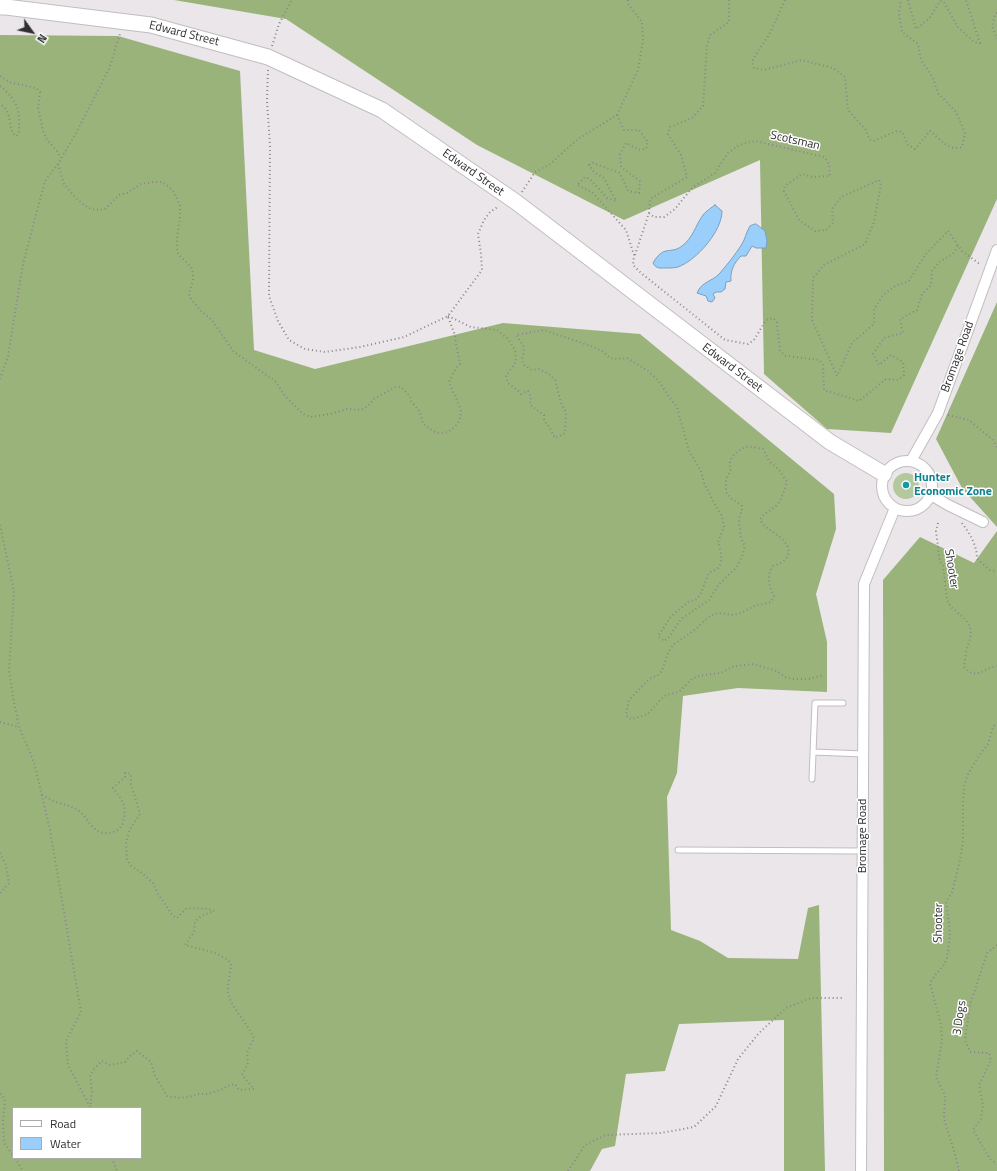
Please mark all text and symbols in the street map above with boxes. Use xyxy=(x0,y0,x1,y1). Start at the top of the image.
north arrow xyxy=(12,12,52,52)
street label: Edward Street xyxy=(147,18,221,50)
text: N xyxy=(33,31,51,46)
street label: Scotsman xyxy=(769,128,821,154)
street label: Edward Street xyxy=(439,146,507,200)
street label: Bromage Road xyxy=(938,319,978,395)
street label: Edward Street xyxy=(699,341,765,395)
place label: Hunter Economic Zone xyxy=(914,471,992,499)
marker: Hunter Economic Zone xyxy=(901,480,911,490)
street label: Shooter xyxy=(941,548,961,590)
street label: Bromage Road xyxy=(856,799,870,873)
street label: Shooter xyxy=(931,903,947,943)
street label: 3 Dogs xyxy=(950,999,970,1037)
legend xyxy=(12,1107,142,1159)
text: Road xyxy=(50,1114,76,1133)
text: Water xyxy=(50,1134,81,1153)

